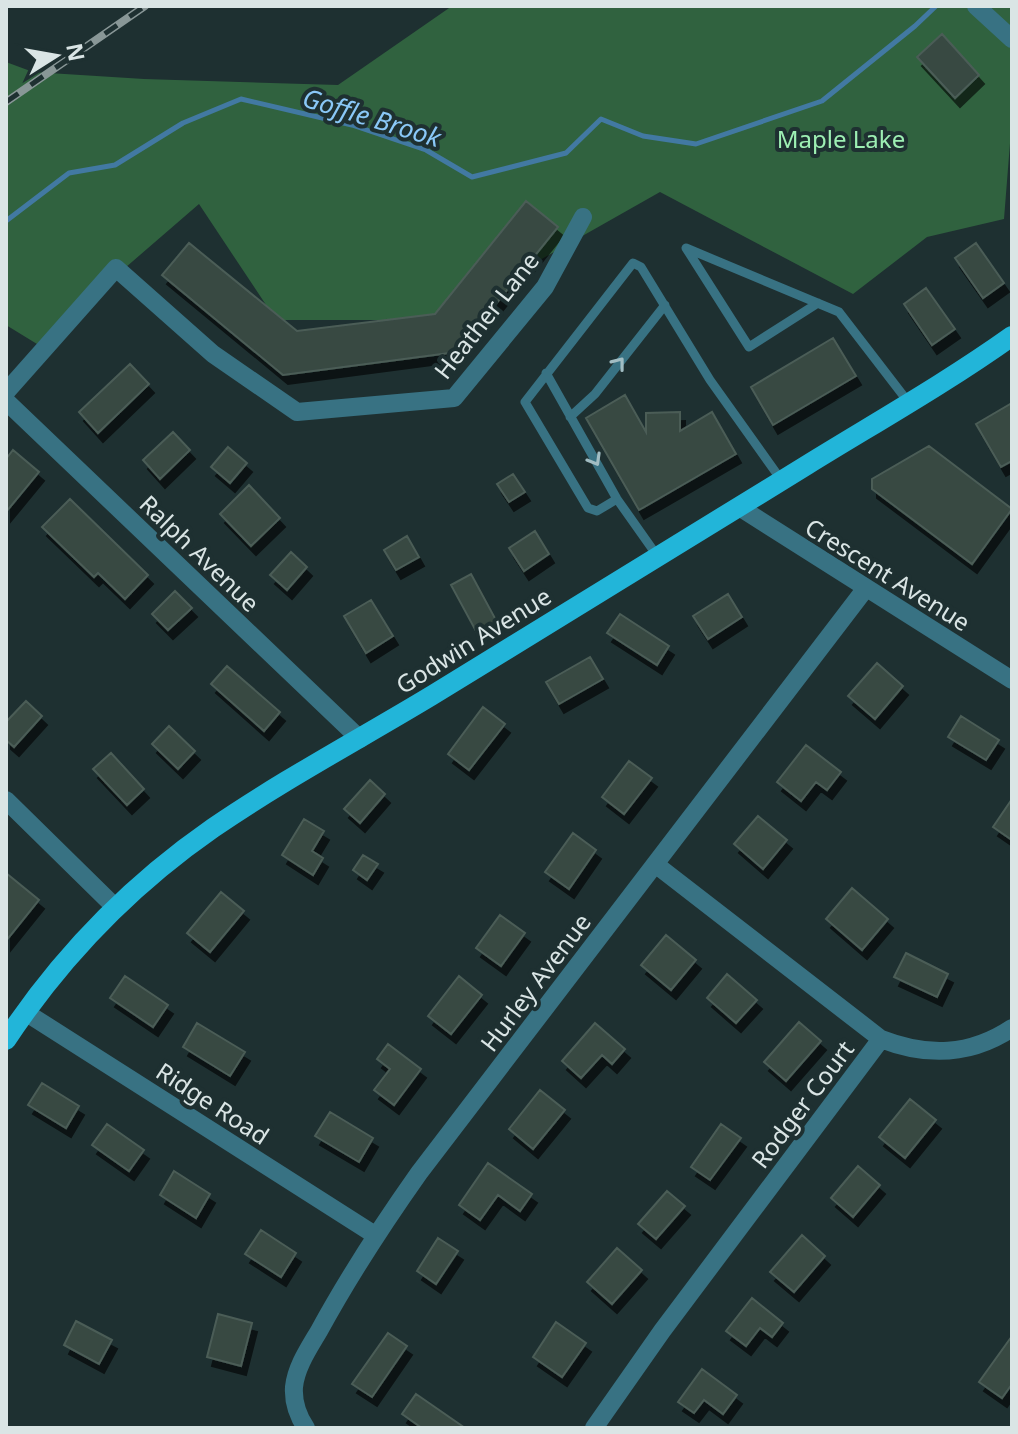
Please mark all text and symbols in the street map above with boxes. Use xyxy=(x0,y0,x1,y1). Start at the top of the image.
north arrow xyxy=(16,16,96,96)
text: N xyxy=(60,40,93,64)
water label: Goffle Brook xyxy=(298,79,447,155)
park label: Maple Lake xyxy=(777,122,905,155)
street label: Heather Lane xyxy=(426,245,546,385)
one-way arrow xyxy=(610,357,624,372)
one-way arrow xyxy=(585,452,601,466)
street label: Ralph Avenue xyxy=(133,487,267,619)
street label: Crescent Avenue xyxy=(799,510,977,638)
street label: Godwin Avenue xyxy=(389,579,557,701)
street label: Hurley Avenue xyxy=(472,906,598,1058)
street label: Rodger Court xyxy=(743,1033,861,1175)
street label: Ridge Road xyxy=(150,1054,276,1152)

